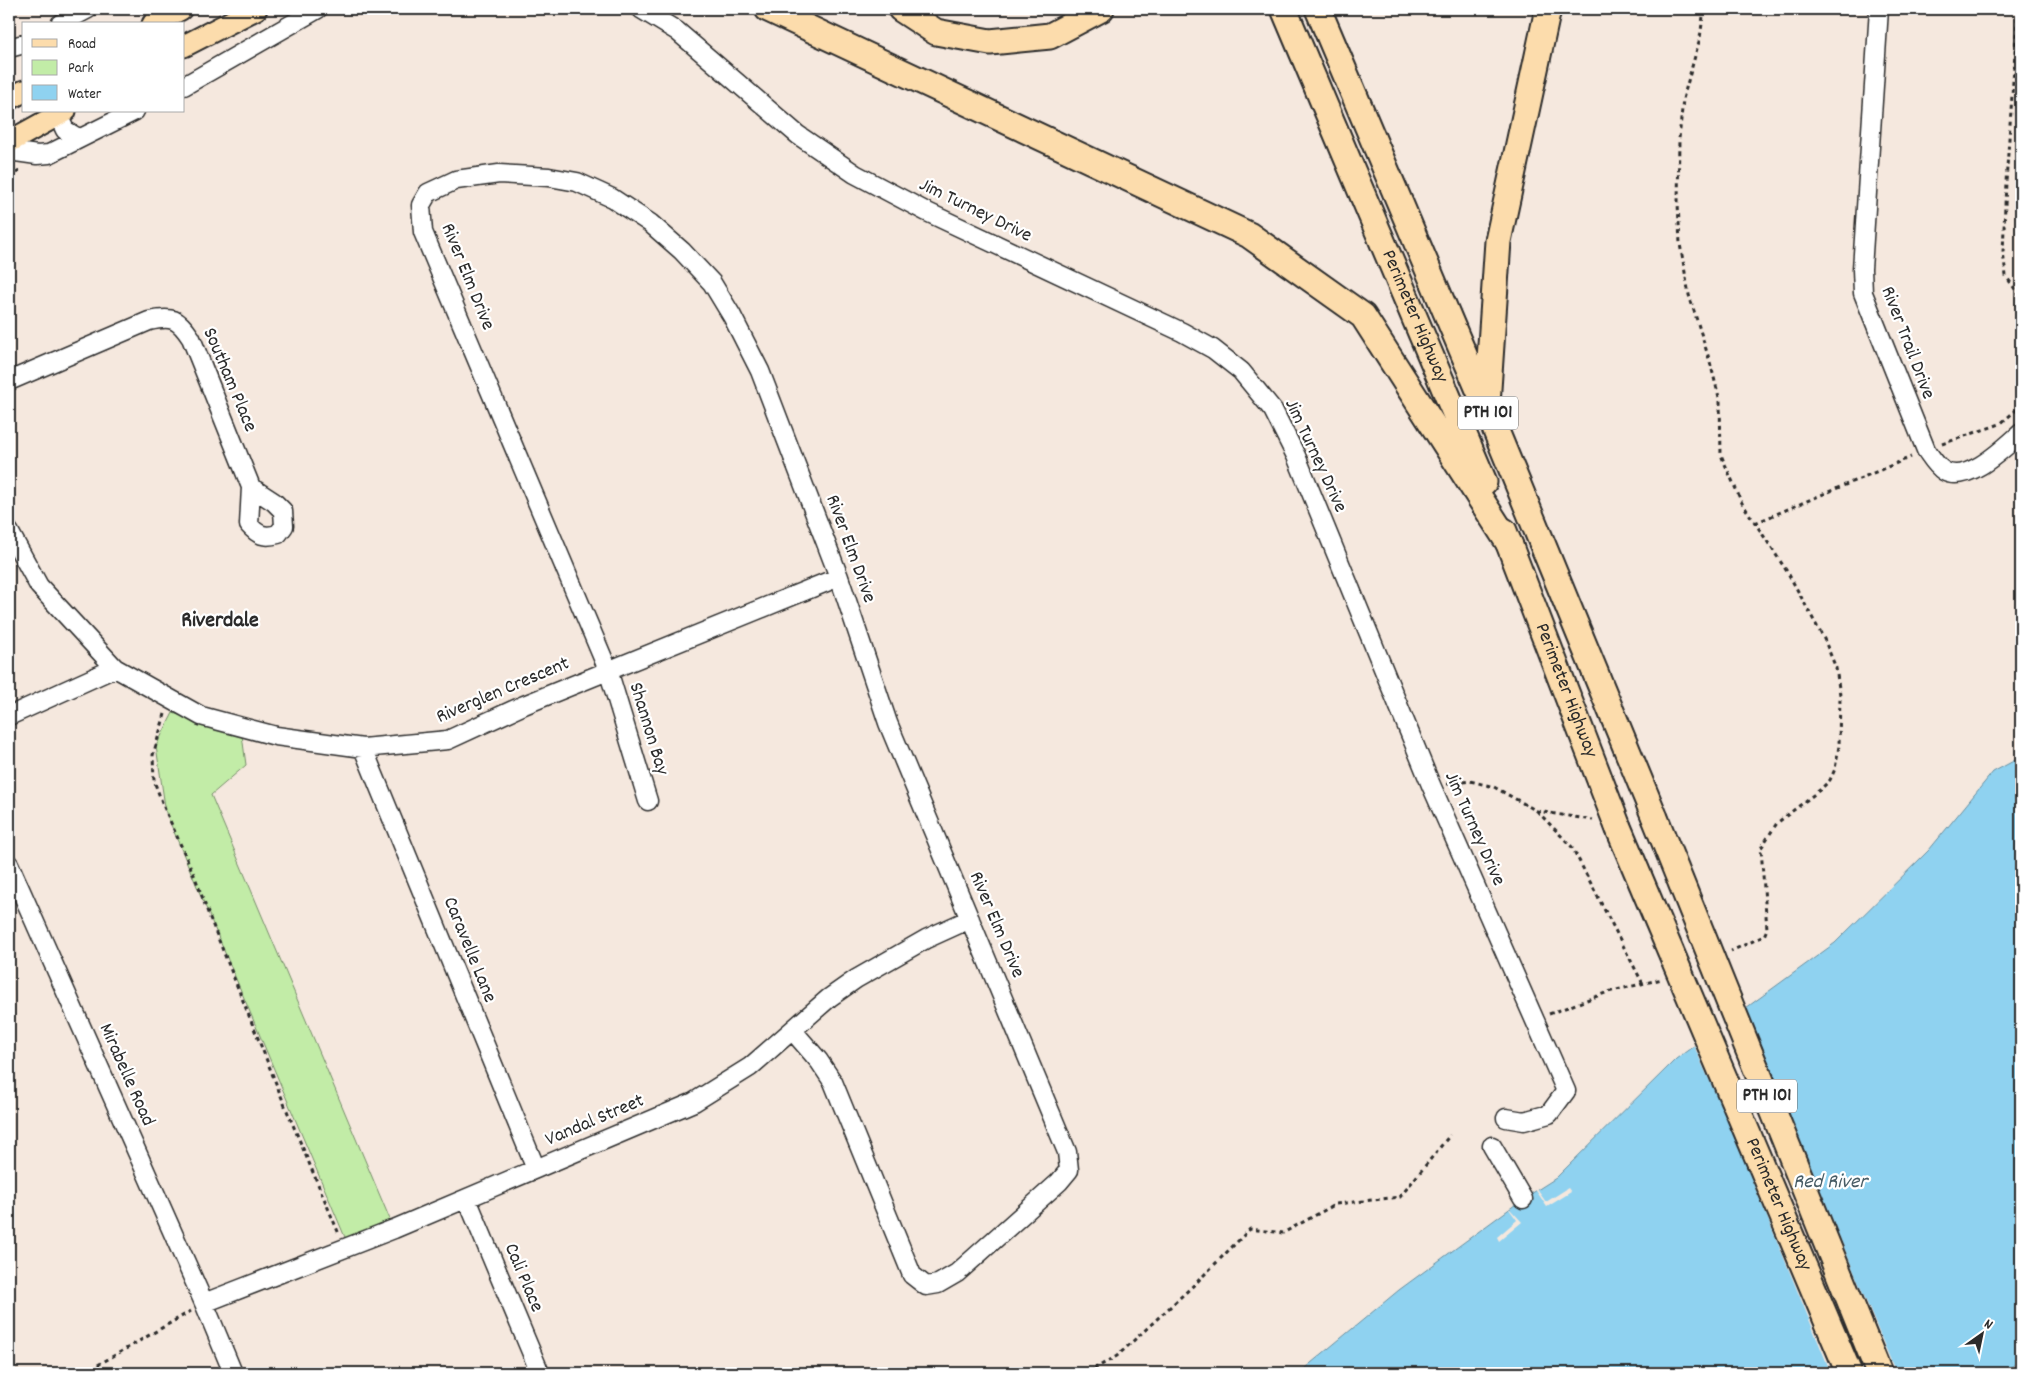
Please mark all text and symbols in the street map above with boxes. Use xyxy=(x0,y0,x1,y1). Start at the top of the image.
legend xyxy=(22,22,185,112)
text: Road xyxy=(68,34,96,56)
text: Park xyxy=(68,58,94,80)
text: Water xyxy=(68,84,102,106)
street label: Jim Turney Drive xyxy=(914,172,1036,251)
street label: River Elm Drive xyxy=(433,219,501,335)
street label: Perimeter Highway xyxy=(1374,246,1455,388)
street label: River Trail Drive xyxy=(1873,282,1941,404)
street label: Southam Place xyxy=(194,324,264,437)
street label: Jim Turney Drive xyxy=(1276,395,1354,518)
road number: PTH 101 xyxy=(1458,396,1518,429)
street label: River Elm Drive xyxy=(817,491,883,607)
district label: Riverdale xyxy=(181,606,259,637)
street label: Perimeter Highway xyxy=(1527,619,1604,763)
street label: Riverglen Crescent xyxy=(432,650,574,732)
street label: Shannon Bay xyxy=(621,679,676,780)
street label: Jim Turney Drive xyxy=(1436,767,1512,891)
street label: River Elm Drive xyxy=(961,867,1031,983)
street label: Caravelle Lane xyxy=(435,893,503,1007)
street label: Mirabelle Road xyxy=(91,1019,161,1131)
road number: PTH 101 xyxy=(1737,1080,1797,1112)
street label: Vandal Street xyxy=(541,1088,649,1154)
street label: Perimeter Highway xyxy=(1737,1134,1819,1276)
water label: Red River xyxy=(1793,1168,1869,1198)
street label: Cali Place xyxy=(496,1239,550,1317)
north arrow xyxy=(1958,1310,2008,1360)
text: N xyxy=(1980,1315,1996,1335)

